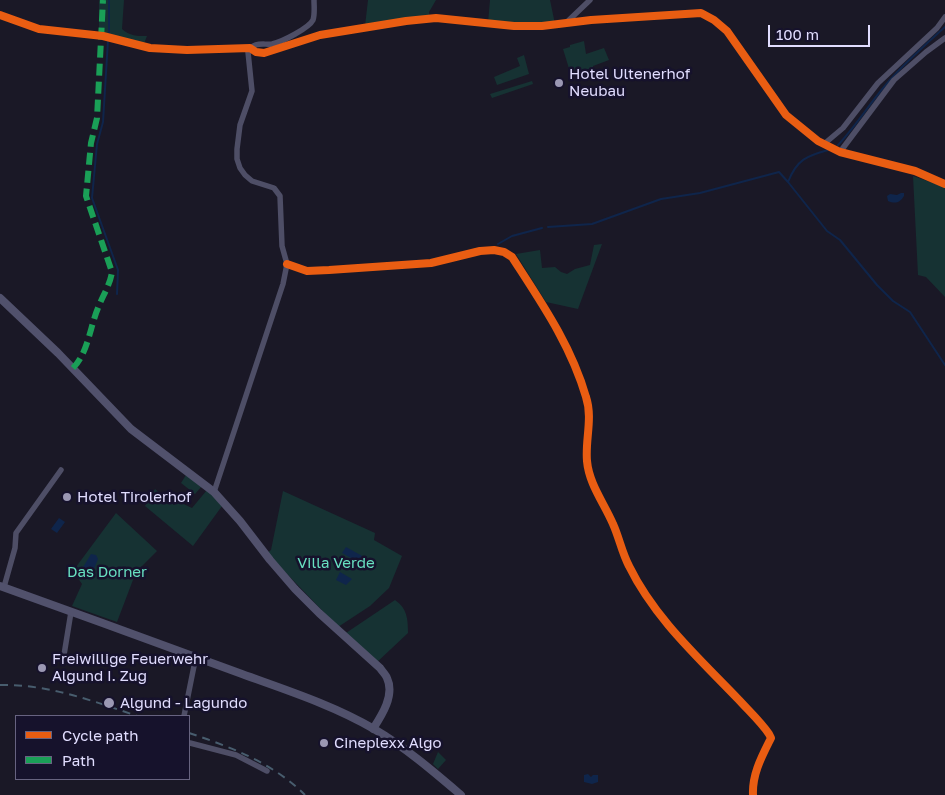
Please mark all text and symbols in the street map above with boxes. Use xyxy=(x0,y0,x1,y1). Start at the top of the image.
scale bar xyxy=(770,15,872,47)
text: 100 m xyxy=(776,25,819,43)
place label: Hotel Ultenerhof Neubau xyxy=(569,65,690,100)
marker: Hotel Ultenerhof Neubau xyxy=(553,77,565,89)
place label: Hotel Tirolerhof xyxy=(77,488,191,506)
marker: Hotel Tirolerhof xyxy=(61,491,73,503)
park label: Villa Verde xyxy=(297,554,375,572)
park label: Das Dorner xyxy=(67,563,147,581)
place label: Freiwillige Feuerwehr Algund I. Zug xyxy=(52,650,208,685)
marker: Freiwillige Feuerwehr Algund I. Zug xyxy=(36,662,48,674)
place label: Algund - Lagundo xyxy=(120,694,247,712)
marker: Algund - Lagundo xyxy=(102,696,116,710)
legend xyxy=(15,715,190,780)
text: Cycle path xyxy=(62,726,138,744)
place label: Cineplexx Algo xyxy=(334,734,441,752)
marker: Cineplexx Algo xyxy=(318,737,330,749)
text: Path xyxy=(62,751,95,769)

